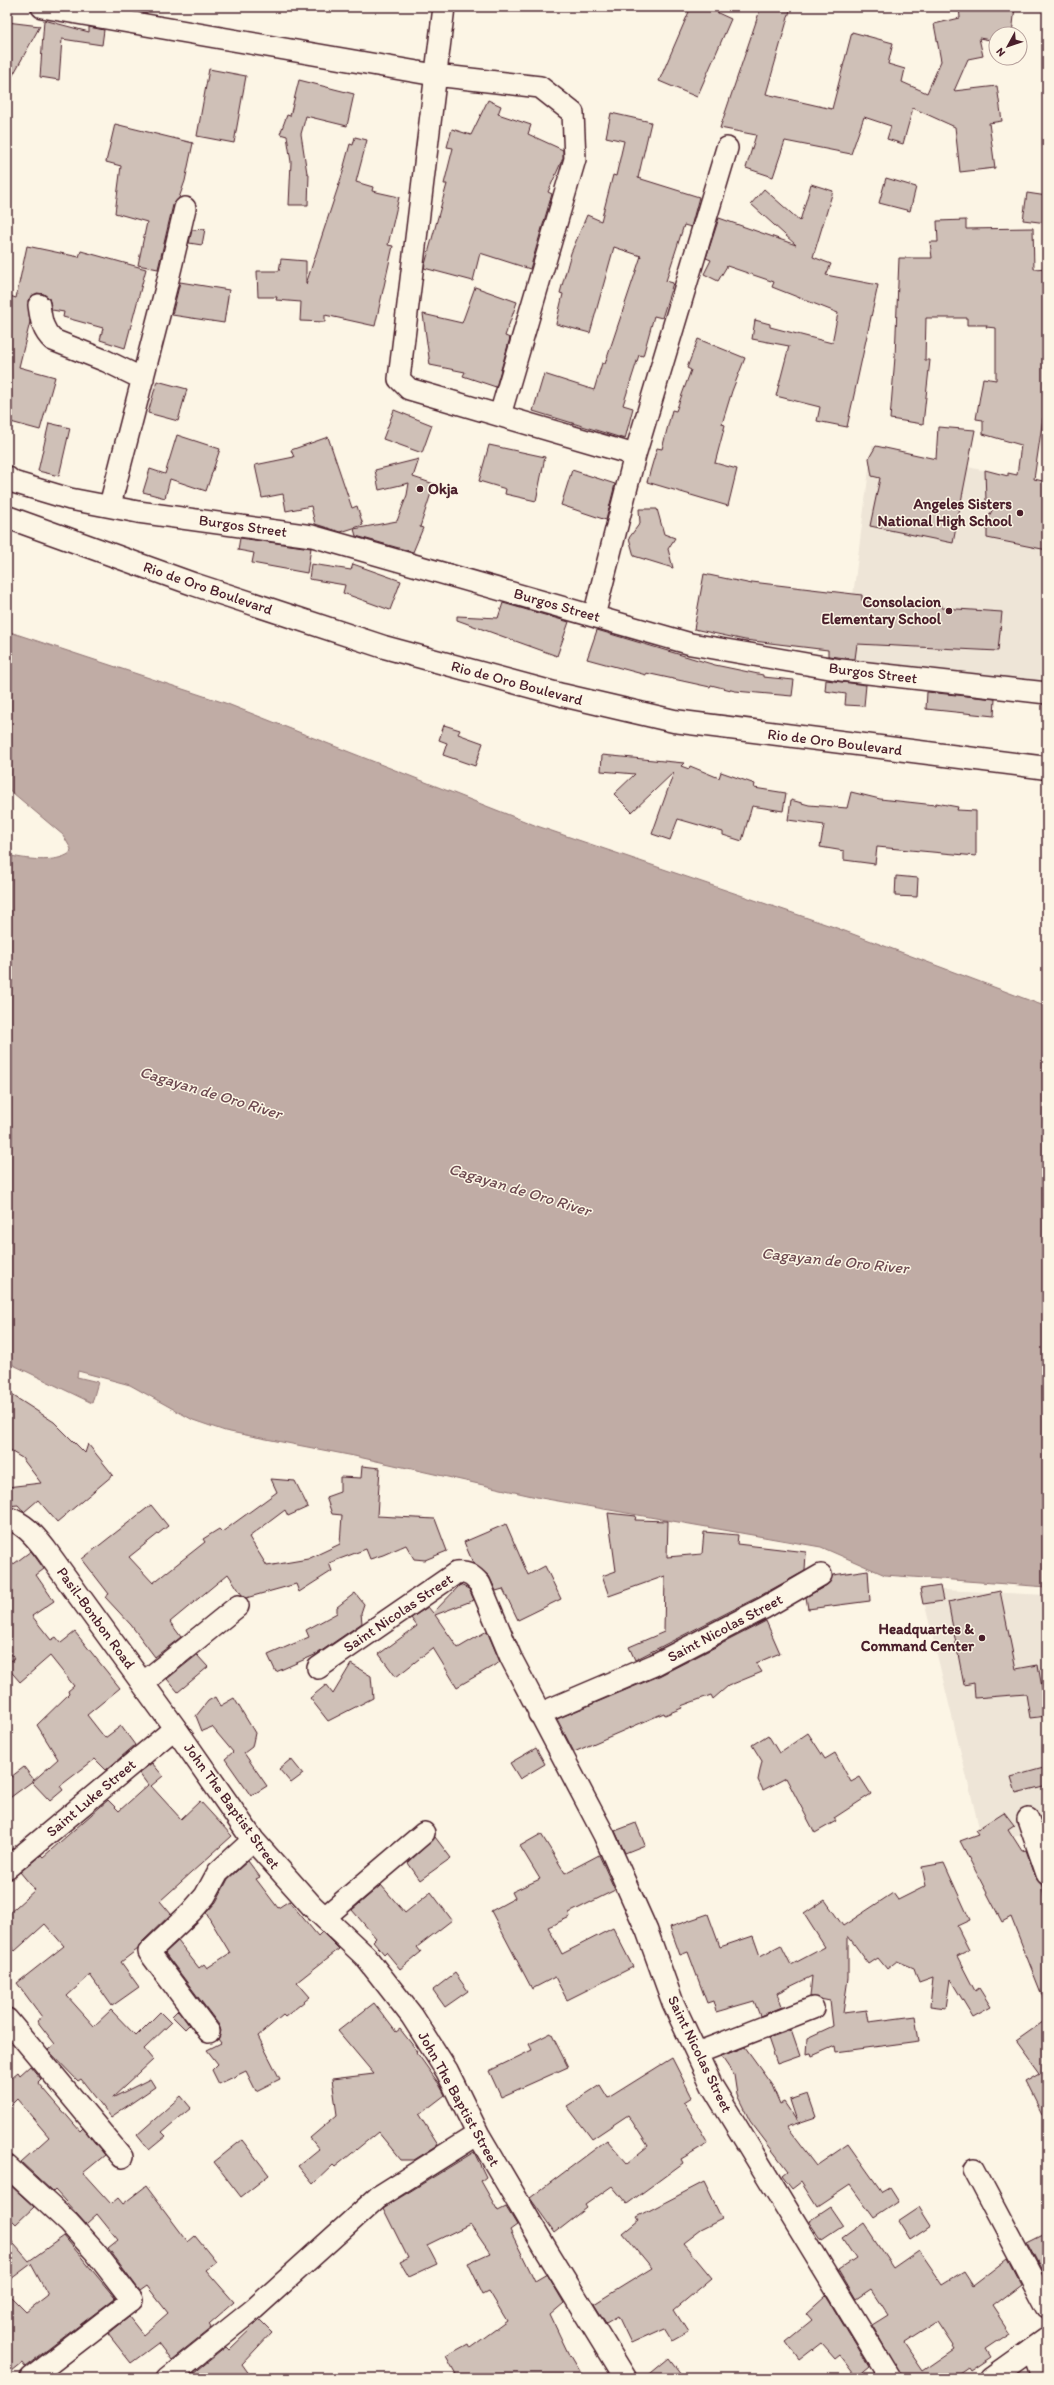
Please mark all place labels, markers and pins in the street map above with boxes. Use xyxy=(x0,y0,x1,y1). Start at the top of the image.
place label: Okja xyxy=(428,480,458,499)
marker: Okja xyxy=(415,484,425,494)
place label: Angeles Sisters National High School xyxy=(878,495,1013,531)
marker: Angeles Sisters National High School xyxy=(1015,508,1025,518)
place label: Consolacion Elementary School xyxy=(821,593,942,629)
marker: Consolacion Elementary School xyxy=(944,606,954,616)
place label: Headquartes & Command Center xyxy=(861,1620,975,1655)
marker: Headquartes & Command Center xyxy=(977,1633,987,1643)

